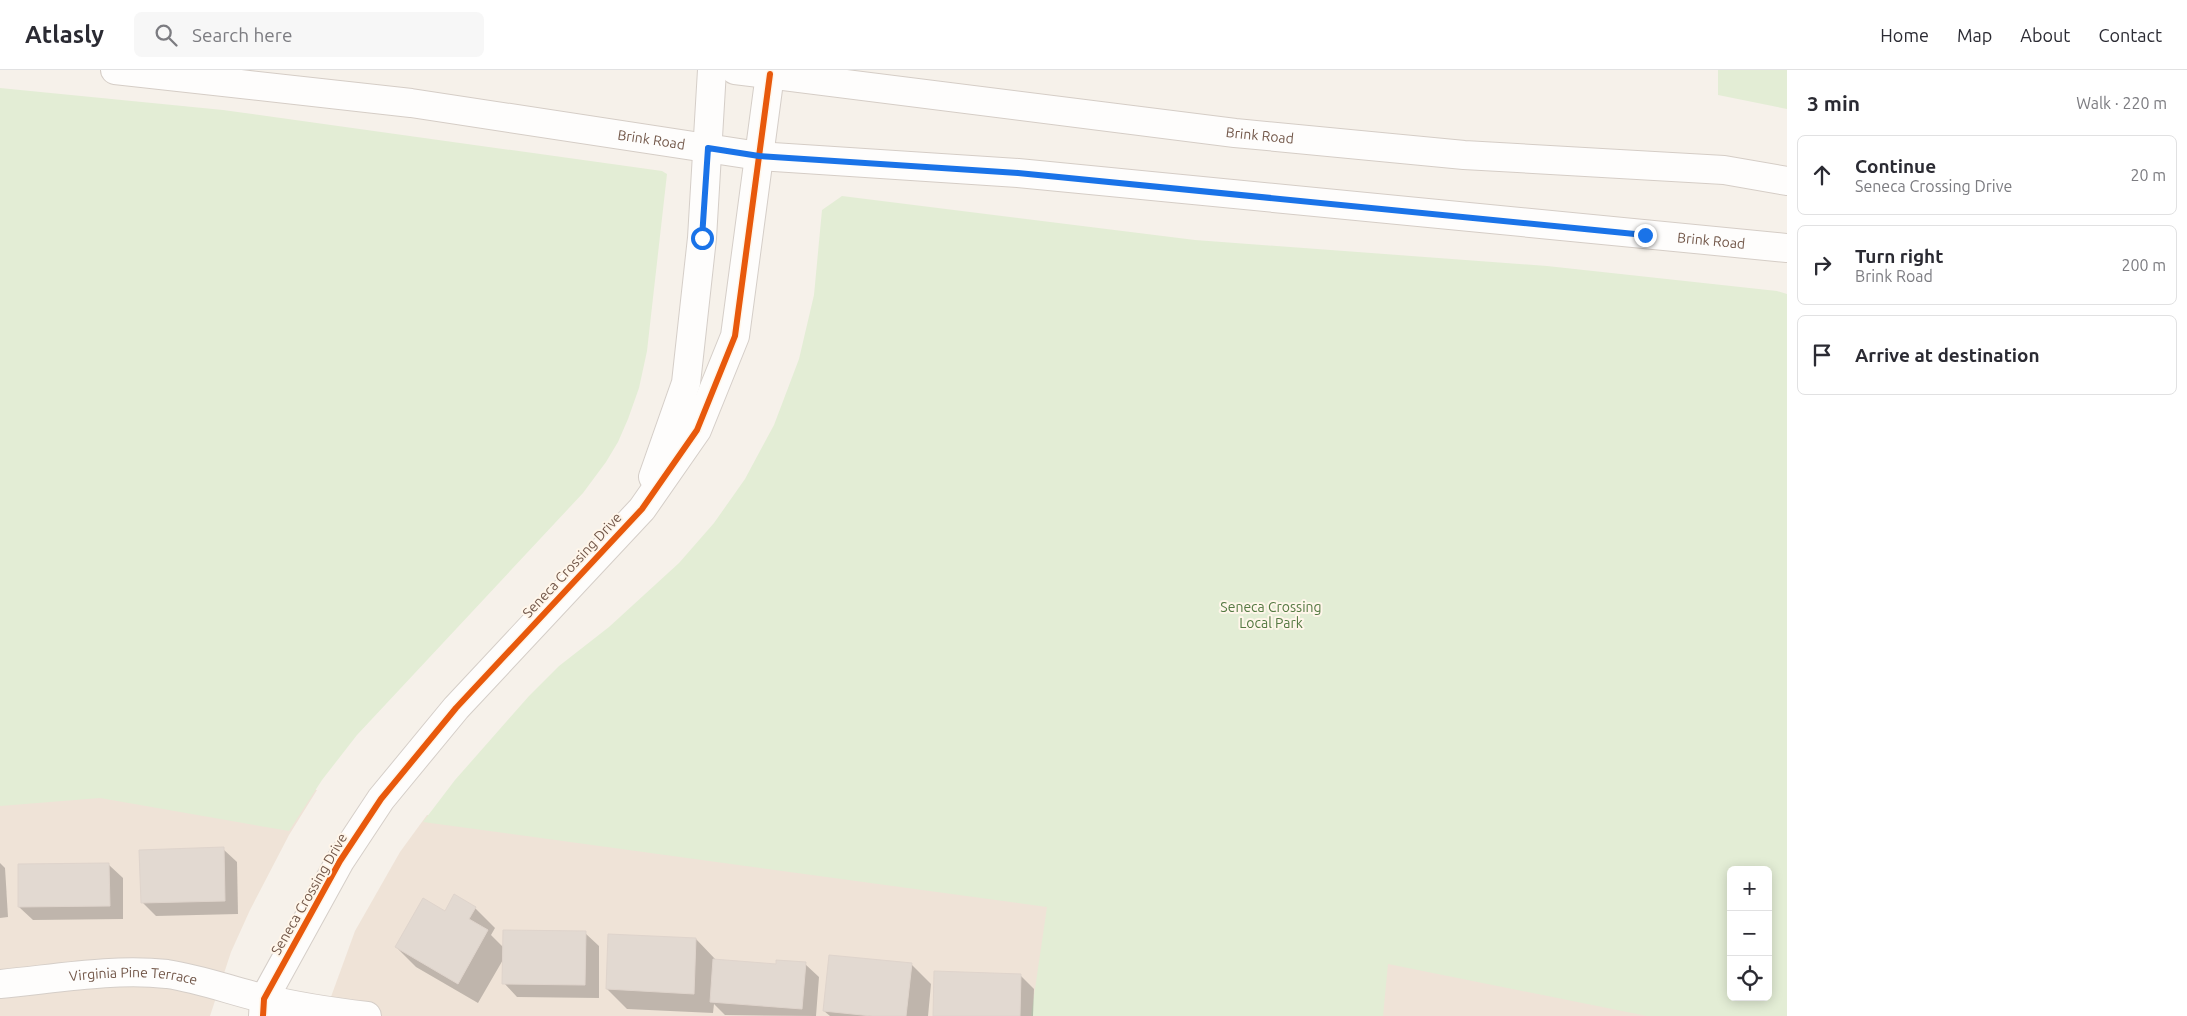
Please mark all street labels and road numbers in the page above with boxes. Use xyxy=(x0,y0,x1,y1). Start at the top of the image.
street label: Brink Road xyxy=(1225,124,1295,147)
street label: Brink Road xyxy=(616,127,686,153)
street label: Brink Road xyxy=(1677,229,1746,252)
street label: Seneca Crossing Drive xyxy=(519,509,625,621)
street label: Seneca Crossing Drive xyxy=(268,830,350,958)
street label: Virginia Pine Terrace xyxy=(68,964,199,988)

